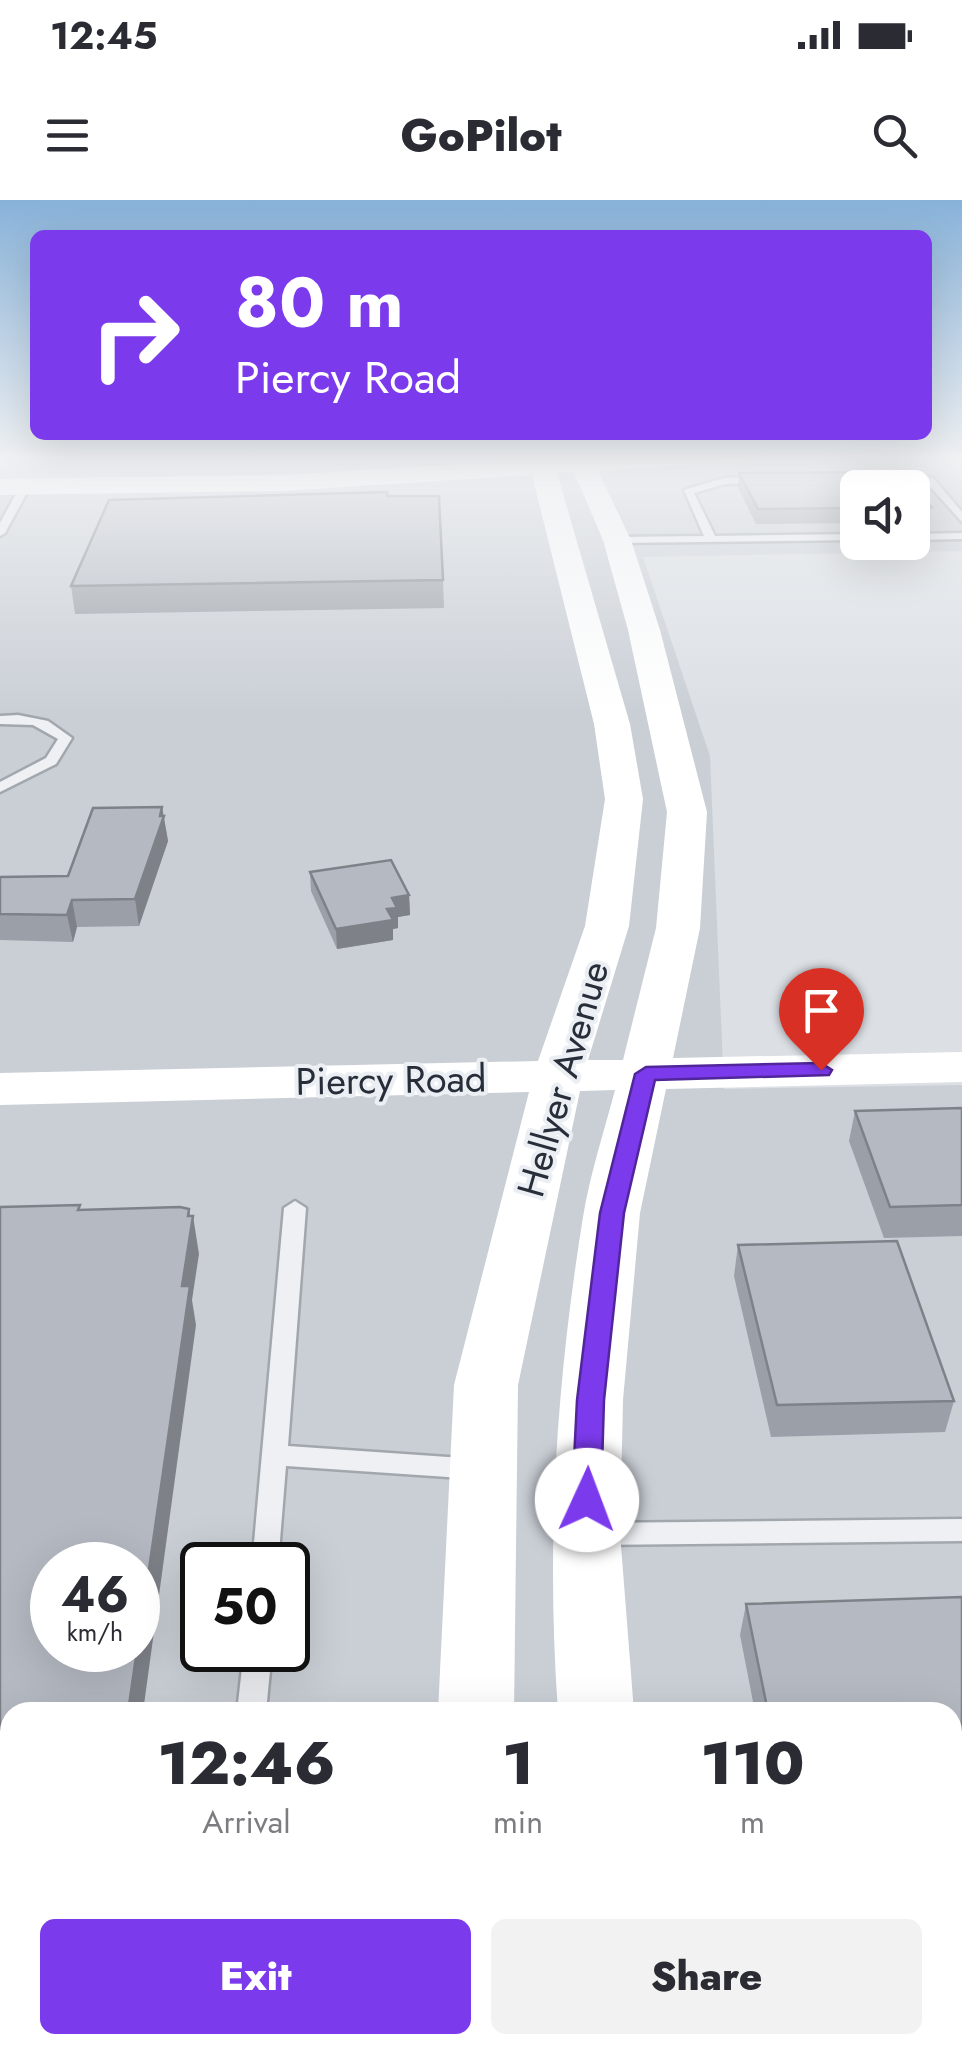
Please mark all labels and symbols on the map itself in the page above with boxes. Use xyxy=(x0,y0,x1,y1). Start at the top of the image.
street label: Hellyer Avenue xyxy=(503,955,622,1203)
pin xyxy=(779,968,864,1071)
street label: Piercy Road xyxy=(295,1050,487,1109)
position arrow xyxy=(535,1448,639,1552)
speed limit sign: 50 xyxy=(180,1542,310,1672)

